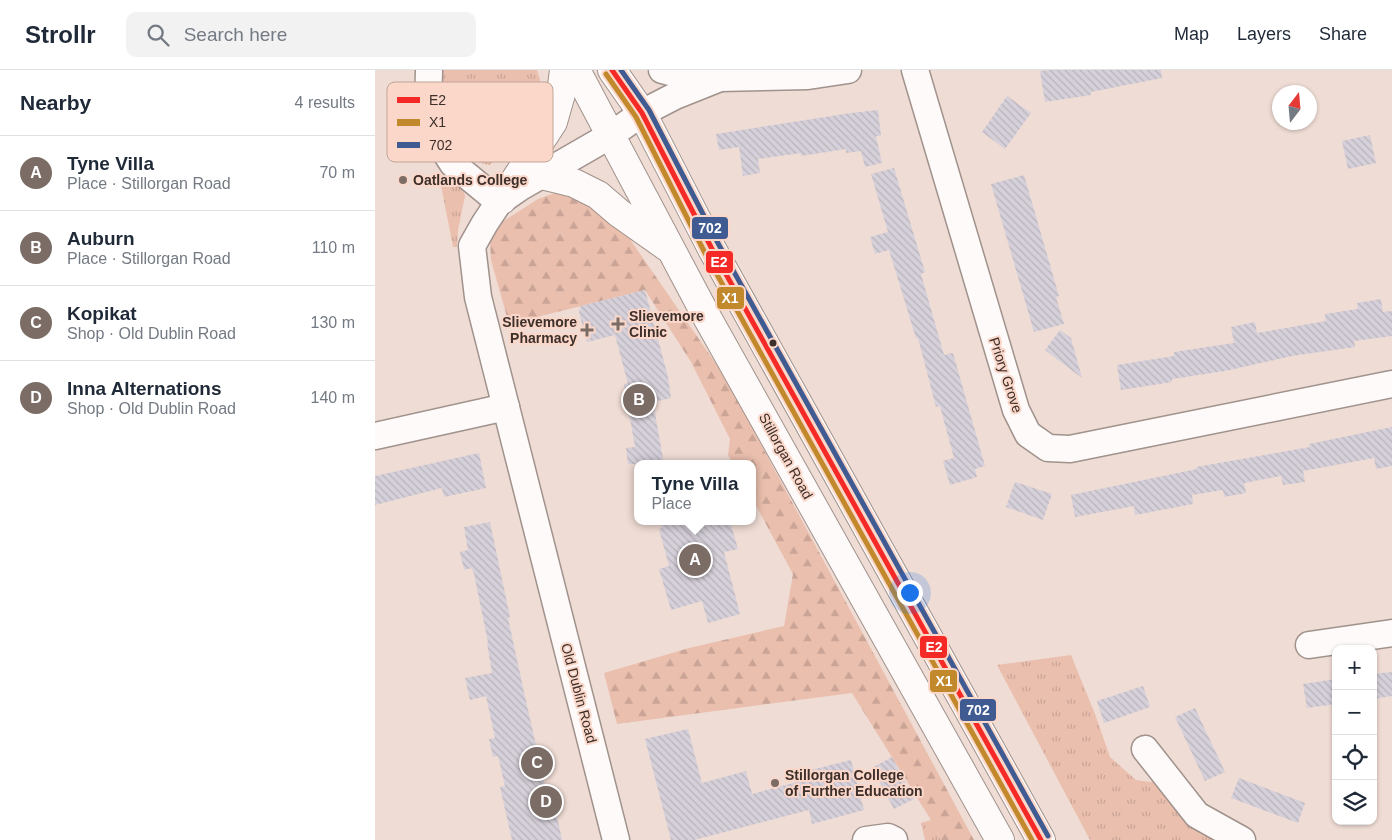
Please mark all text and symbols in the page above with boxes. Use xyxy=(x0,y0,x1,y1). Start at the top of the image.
search box xyxy=(126,12,476,57)
text: Strollr xyxy=(25,21,96,48)
icon: search xyxy=(144,21,172,49)
text: Search here xyxy=(184,24,287,45)
text: Map xyxy=(1174,24,1209,44)
text: Layers xyxy=(1237,24,1291,44)
text: Share xyxy=(1319,24,1367,44)
legend xyxy=(387,82,553,162)
north arrow xyxy=(1272,85,1317,130)
text: Nearby xyxy=(20,91,91,114)
text: E2 xyxy=(429,92,446,108)
text: 4 results xyxy=(295,94,355,111)
text: X1 xyxy=(429,114,446,130)
text: 702 xyxy=(429,137,453,153)
text: Tyne Villa xyxy=(67,153,154,174)
text: A xyxy=(30,164,42,181)
text: 70 m xyxy=(319,164,355,181)
place label: Oatlands College xyxy=(413,172,528,188)
marker: Oatlands College xyxy=(397,174,409,186)
text: Place · Stillorgan Road xyxy=(67,175,231,192)
line badge: 702 xyxy=(691,216,729,240)
text: 702 xyxy=(698,220,722,236)
text: Auburn xyxy=(67,228,135,249)
text: B xyxy=(30,239,42,256)
text: 110 m xyxy=(312,239,355,256)
text: Place · Stillorgan Road xyxy=(67,250,231,267)
line badge: E2 xyxy=(705,250,734,274)
text: E2 xyxy=(710,254,728,270)
line badge: X1 xyxy=(716,286,745,310)
text: X1 xyxy=(721,290,739,306)
text: Kopikat xyxy=(67,303,137,324)
place label: Slievemore Clinic xyxy=(629,308,704,340)
text: C xyxy=(30,314,42,331)
text: 130 m xyxy=(311,314,355,331)
place label: Slievemore Pharmacy xyxy=(502,314,577,346)
marker: Slievemore Clinic xyxy=(611,317,625,331)
marker: Slievemore Pharmacy xyxy=(581,324,593,336)
text: Shop · Old Dublin Road xyxy=(67,325,236,342)
street label: Priory Grove xyxy=(986,335,1026,415)
unlabelled marker xyxy=(768,338,778,348)
text: Inna Alternations xyxy=(67,378,221,399)
pin: B xyxy=(623,381,655,419)
text: D xyxy=(30,389,42,406)
text: 140 m xyxy=(311,389,355,406)
text: Shop · Old Dublin Road xyxy=(67,400,236,417)
street label: Stillorgan Road xyxy=(756,410,816,502)
popup xyxy=(634,460,756,525)
text: Tyne Villa xyxy=(652,473,738,494)
text: Place xyxy=(652,495,692,512)
pin: A xyxy=(679,541,711,579)
your location xyxy=(897,580,923,606)
line badge: E2 xyxy=(919,635,948,659)
text: E2 xyxy=(925,639,943,655)
street label: Old Dublin Road xyxy=(558,641,600,745)
map controls xyxy=(1332,645,1377,825)
button: + xyxy=(1332,645,1377,690)
line badge: X1 xyxy=(929,669,958,693)
text: X1 xyxy=(935,673,953,689)
button: − xyxy=(1332,690,1377,735)
line badge: 702 xyxy=(959,698,997,722)
text: 702 xyxy=(966,702,990,718)
button: locate xyxy=(1332,735,1377,780)
pin: C xyxy=(521,744,553,782)
place label: Stillorgan College of Further Education xyxy=(785,767,923,799)
marker: Stillorgan College of Further Education xyxy=(769,777,781,789)
button: layers xyxy=(1332,780,1377,825)
pin: D xyxy=(530,783,562,821)

